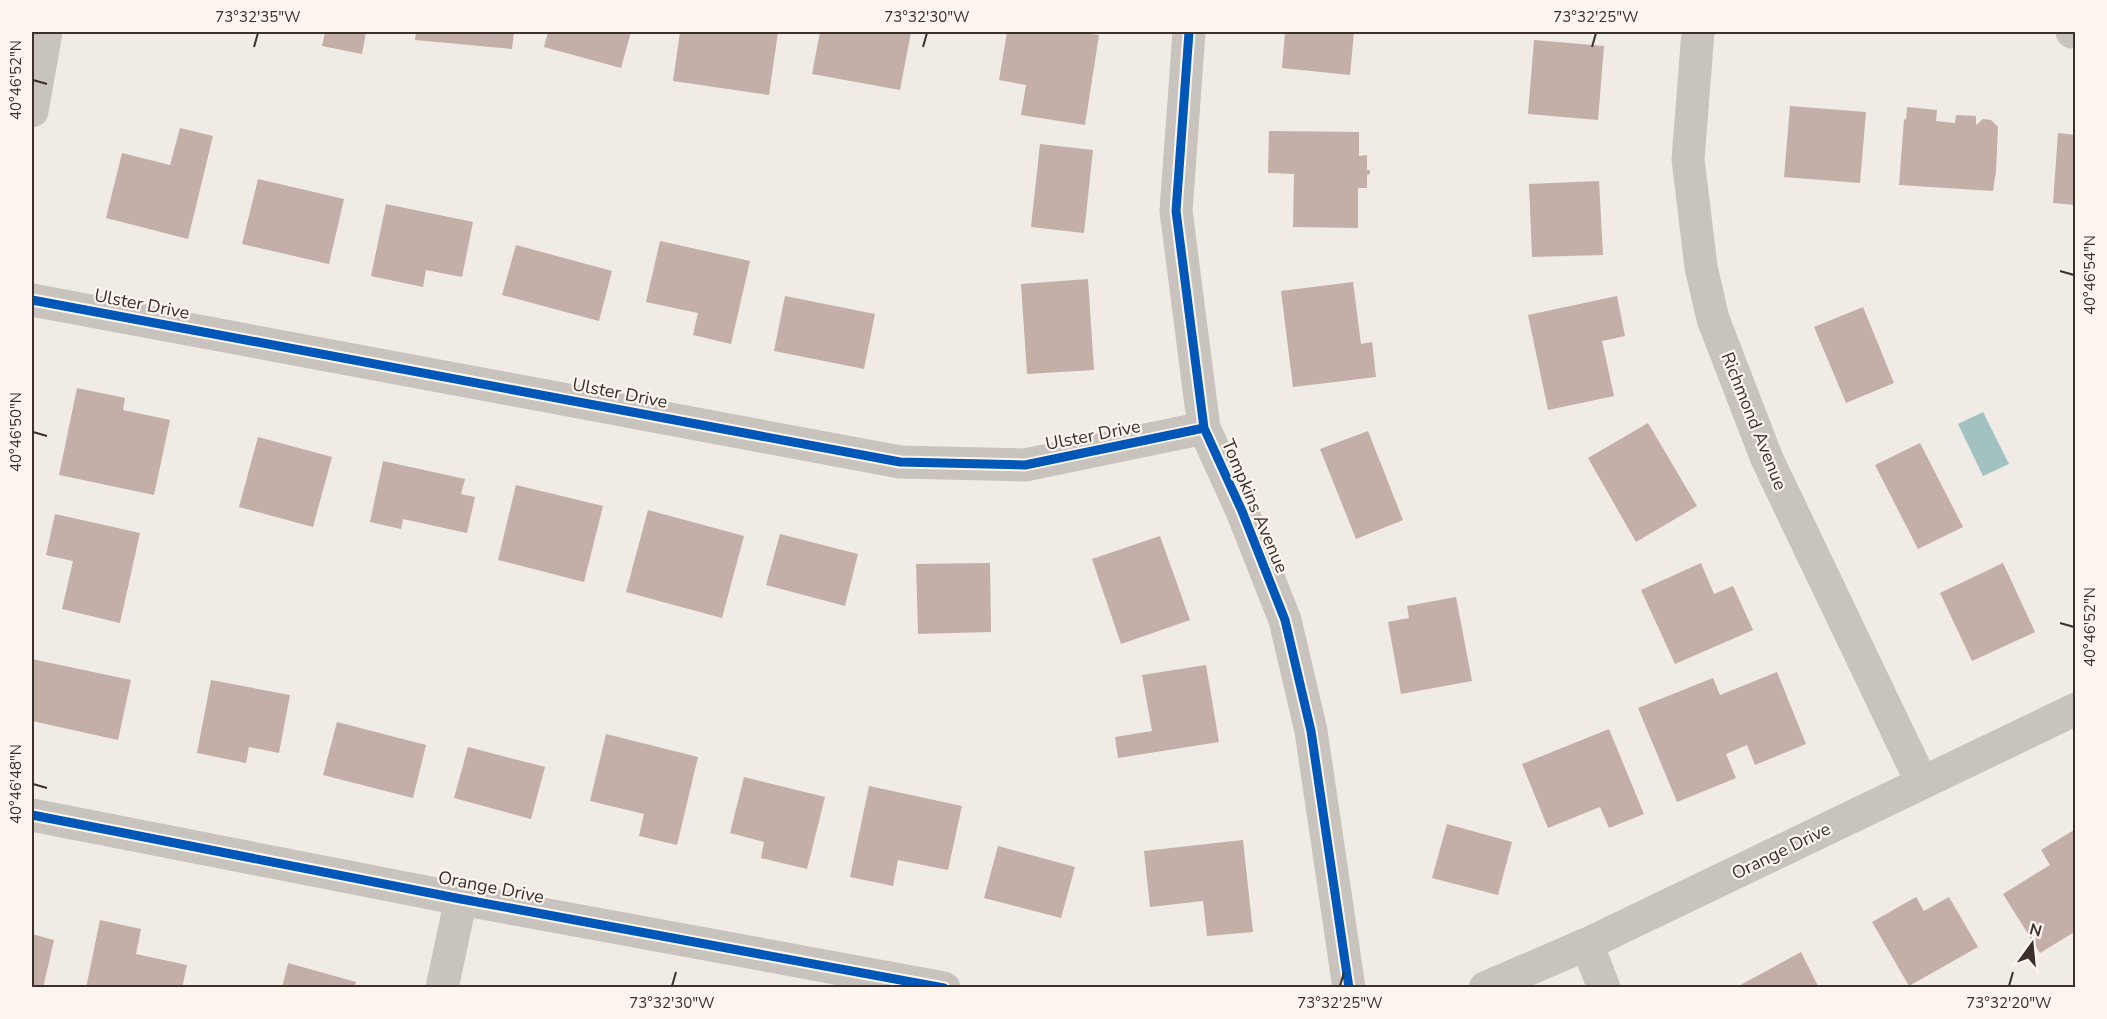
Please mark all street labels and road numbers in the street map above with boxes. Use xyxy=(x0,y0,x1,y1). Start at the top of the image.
street label: Ulster Drive xyxy=(92,283,192,325)
street label: Richmond Avenue xyxy=(1715,348,1793,494)
street label: Ulster Drive xyxy=(570,372,670,414)
street label: Ulster Drive xyxy=(1043,414,1143,456)
street label: Tompkins Avenue xyxy=(1216,435,1294,577)
street label: Orange Drive xyxy=(1727,817,1835,885)
street label: Orange Drive xyxy=(436,865,546,909)

